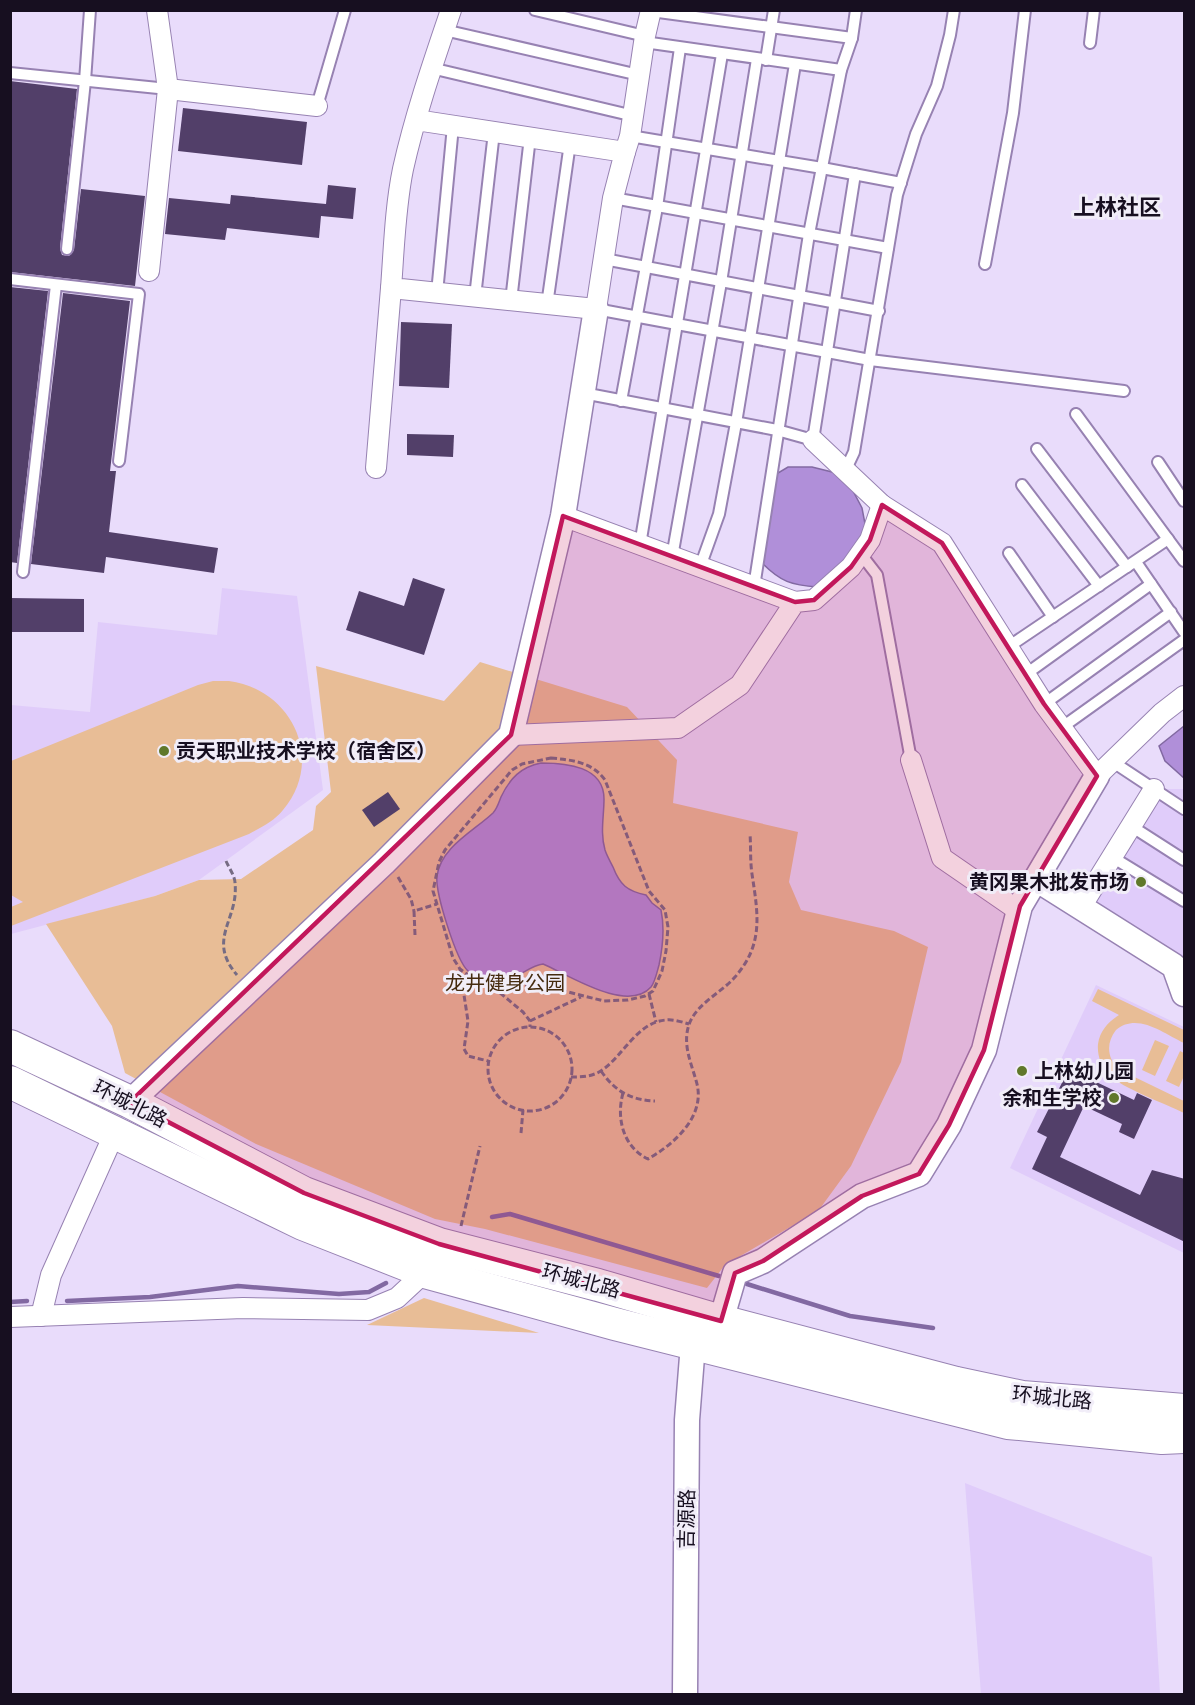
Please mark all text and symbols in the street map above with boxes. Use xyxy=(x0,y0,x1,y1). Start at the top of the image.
district label: 上林社区 xyxy=(1073,195,1161,221)
place label: 贡天职业技术学校（宿舍区） xyxy=(176,740,436,763)
marker: 贡天职业技术学校（宿舍区） xyxy=(157,744,171,758)
place label: 黄冈果木批发市场 xyxy=(969,871,1129,894)
marker: 黄冈果木批发市场 xyxy=(1134,875,1148,889)
park label: 龙井健身公园 xyxy=(445,972,565,995)
place label: 上林幼儿园 xyxy=(1034,1060,1134,1083)
marker: 上林幼儿园 xyxy=(1015,1064,1029,1078)
street label: 环城北路 xyxy=(89,1076,171,1132)
place label: 余和生学校 xyxy=(1002,1087,1102,1110)
marker: 余和生学校 xyxy=(1107,1091,1121,1105)
street label: 环城北路 xyxy=(539,1260,623,1302)
street label: 环城北路 xyxy=(1011,1382,1093,1414)
street label: 吉源路 xyxy=(675,1489,699,1549)

